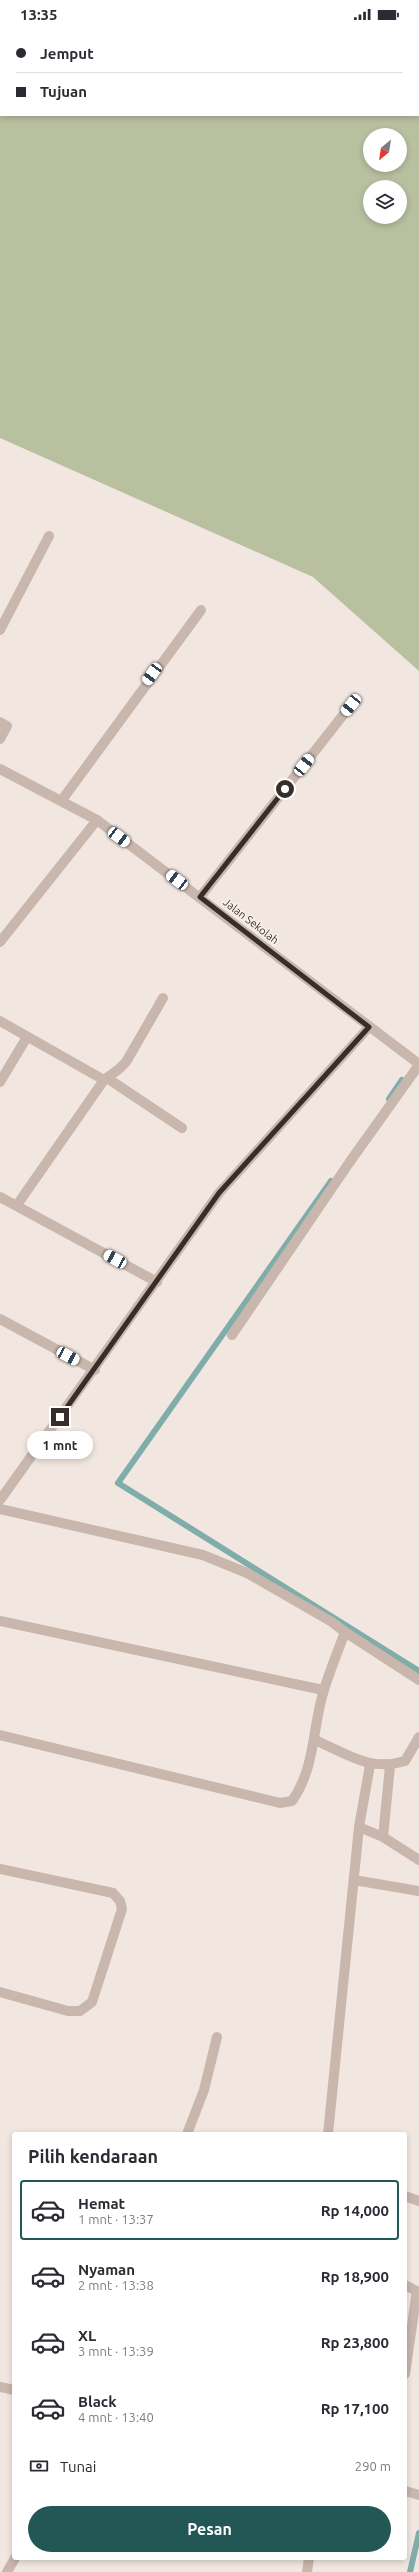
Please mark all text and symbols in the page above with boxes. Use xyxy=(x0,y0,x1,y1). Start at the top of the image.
text: 13:35 xyxy=(20,6,58,23)
text: Jemput xyxy=(40,45,94,62)
text: Tujuan xyxy=(40,83,87,100)
north arrow xyxy=(363,128,407,172)
map controls xyxy=(363,128,407,224)
button: layers xyxy=(363,180,407,224)
car xyxy=(140,661,164,687)
car xyxy=(339,692,363,718)
car xyxy=(292,752,316,778)
route start xyxy=(276,780,294,798)
car xyxy=(106,825,132,849)
car xyxy=(164,868,190,892)
street label: Jalan Sekolah xyxy=(221,896,281,946)
car xyxy=(102,1248,128,1270)
car xyxy=(55,1345,81,1367)
route end xyxy=(51,1408,69,1426)
callout: 1 mnt xyxy=(27,1431,93,1459)
text: 1 mnt xyxy=(43,1438,77,1452)
text: Pilih kendaraan xyxy=(28,2146,158,2166)
icon: car xyxy=(30,2192,66,2228)
text: Hemat xyxy=(78,2195,125,2212)
text: Rp 14,000 xyxy=(321,2202,389,2219)
text: 1 mnt · 13:37 xyxy=(78,2212,154,2226)
icon: car xyxy=(30,2258,66,2294)
text: Nyaman xyxy=(78,2261,135,2278)
text: Rp 18,900 xyxy=(321,2268,389,2285)
text: 2 mnt · 13:38 xyxy=(78,2278,154,2292)
icon: car xyxy=(30,2324,66,2360)
text: XL xyxy=(78,2327,96,2344)
text: Rp 23,800 xyxy=(321,2334,389,2351)
text: 3 mnt · 13:39 xyxy=(78,2344,154,2358)
icon: car xyxy=(30,2390,66,2426)
text: Black xyxy=(78,2393,117,2410)
text: Rp 17,100 xyxy=(321,2400,389,2417)
text: 4 mnt · 13:40 xyxy=(78,2410,154,2424)
icon: cash xyxy=(28,2455,50,2477)
text: Tunai xyxy=(60,2458,96,2475)
text: 290 m xyxy=(355,2459,391,2473)
button: Pesan xyxy=(28,2506,391,2552)

